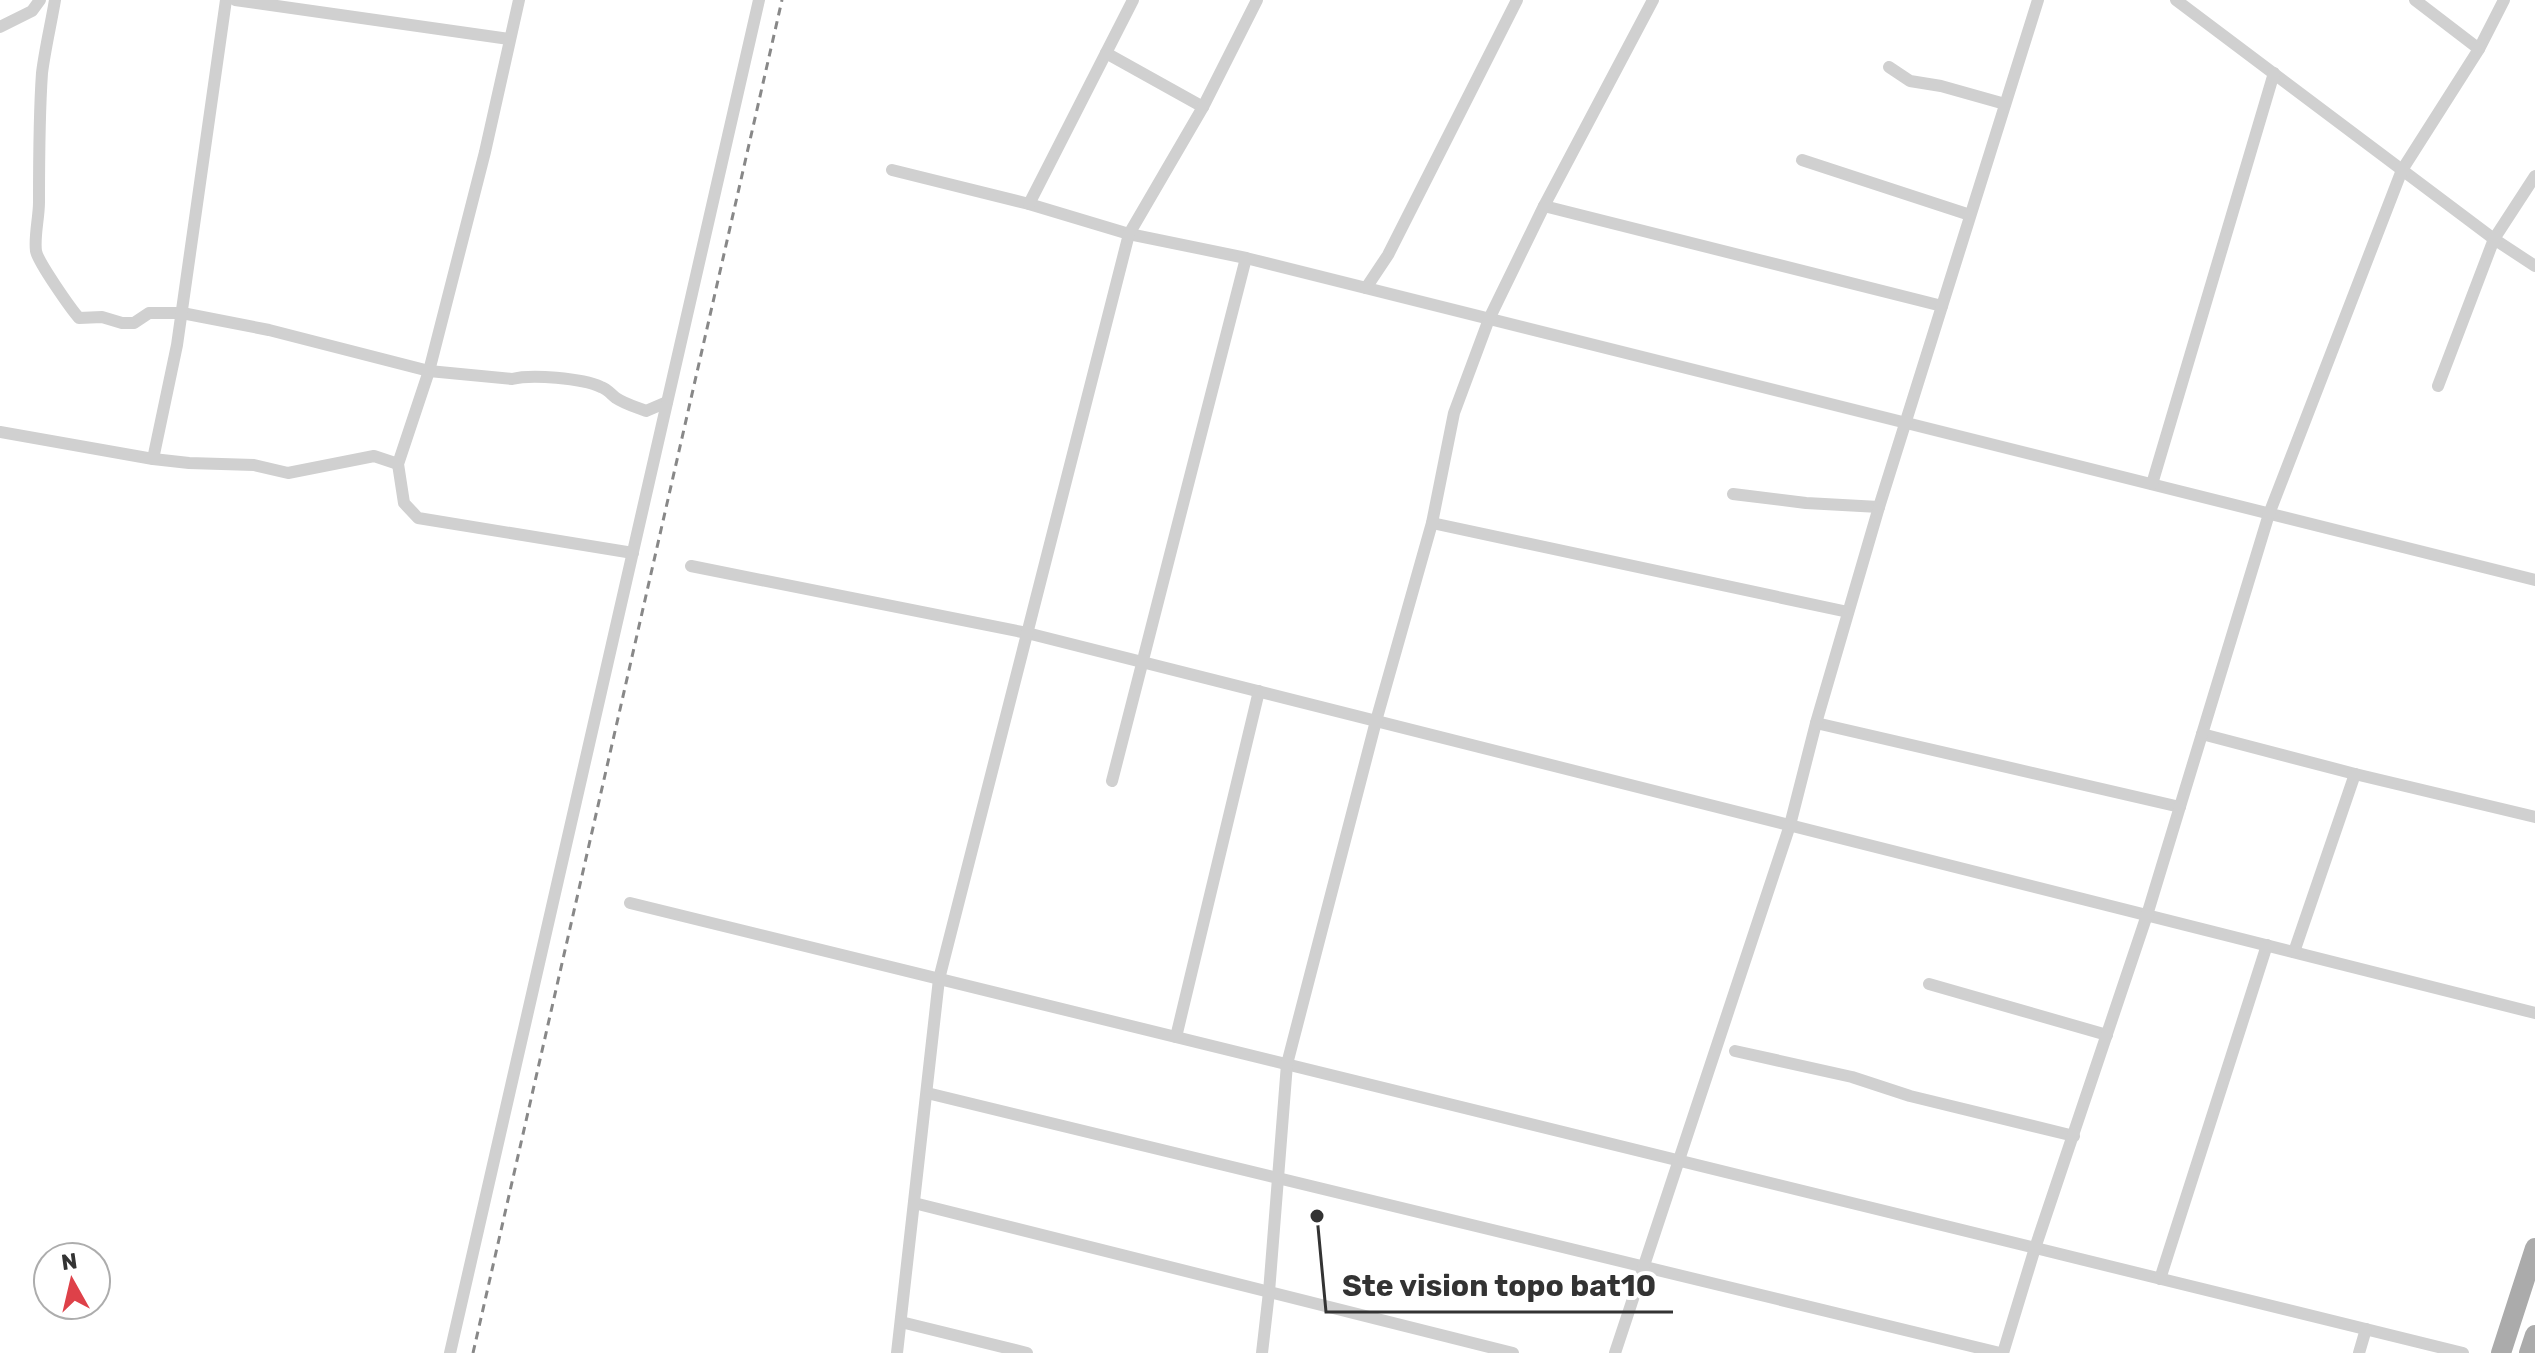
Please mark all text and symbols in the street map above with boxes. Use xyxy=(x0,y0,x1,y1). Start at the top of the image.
north arrow xyxy=(32,1241,112,1321)
text: N xyxy=(60,1247,79,1276)
callout: Ste vision topo bat10 xyxy=(1326,1258,1673,1312)
text: Ste vision topo bat10 xyxy=(1342,1268,1656,1304)

